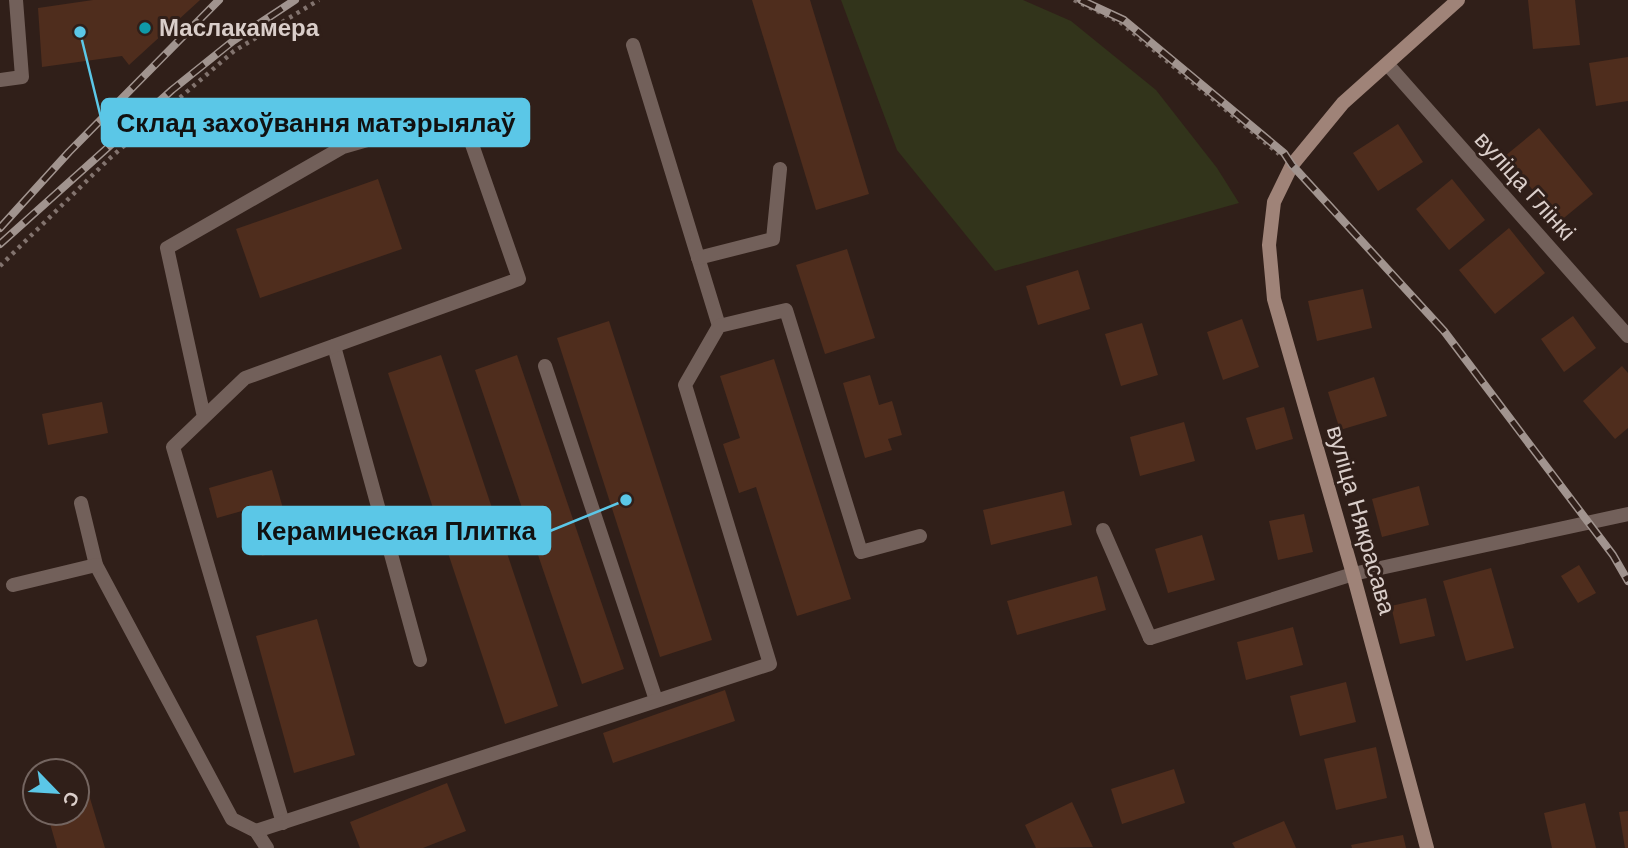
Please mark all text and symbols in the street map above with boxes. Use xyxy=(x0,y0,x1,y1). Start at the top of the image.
place label: Маслакамера xyxy=(159,12,320,43)
marker: Маслакамера xyxy=(137,20,153,36)
callout: Склад захоўвання матэрыялаў xyxy=(102,99,529,146)
text: Склад захоўвання матэрыялаў xyxy=(117,106,516,140)
street label: вуліца Глінкі xyxy=(1468,125,1583,247)
street label: вуліца Някрасава xyxy=(1320,422,1403,619)
callout: Керамическая Плитка xyxy=(243,507,550,554)
text: Керамическая Плитка xyxy=(256,514,536,548)
north arrow xyxy=(21,757,91,827)
text: С xyxy=(57,787,85,811)

